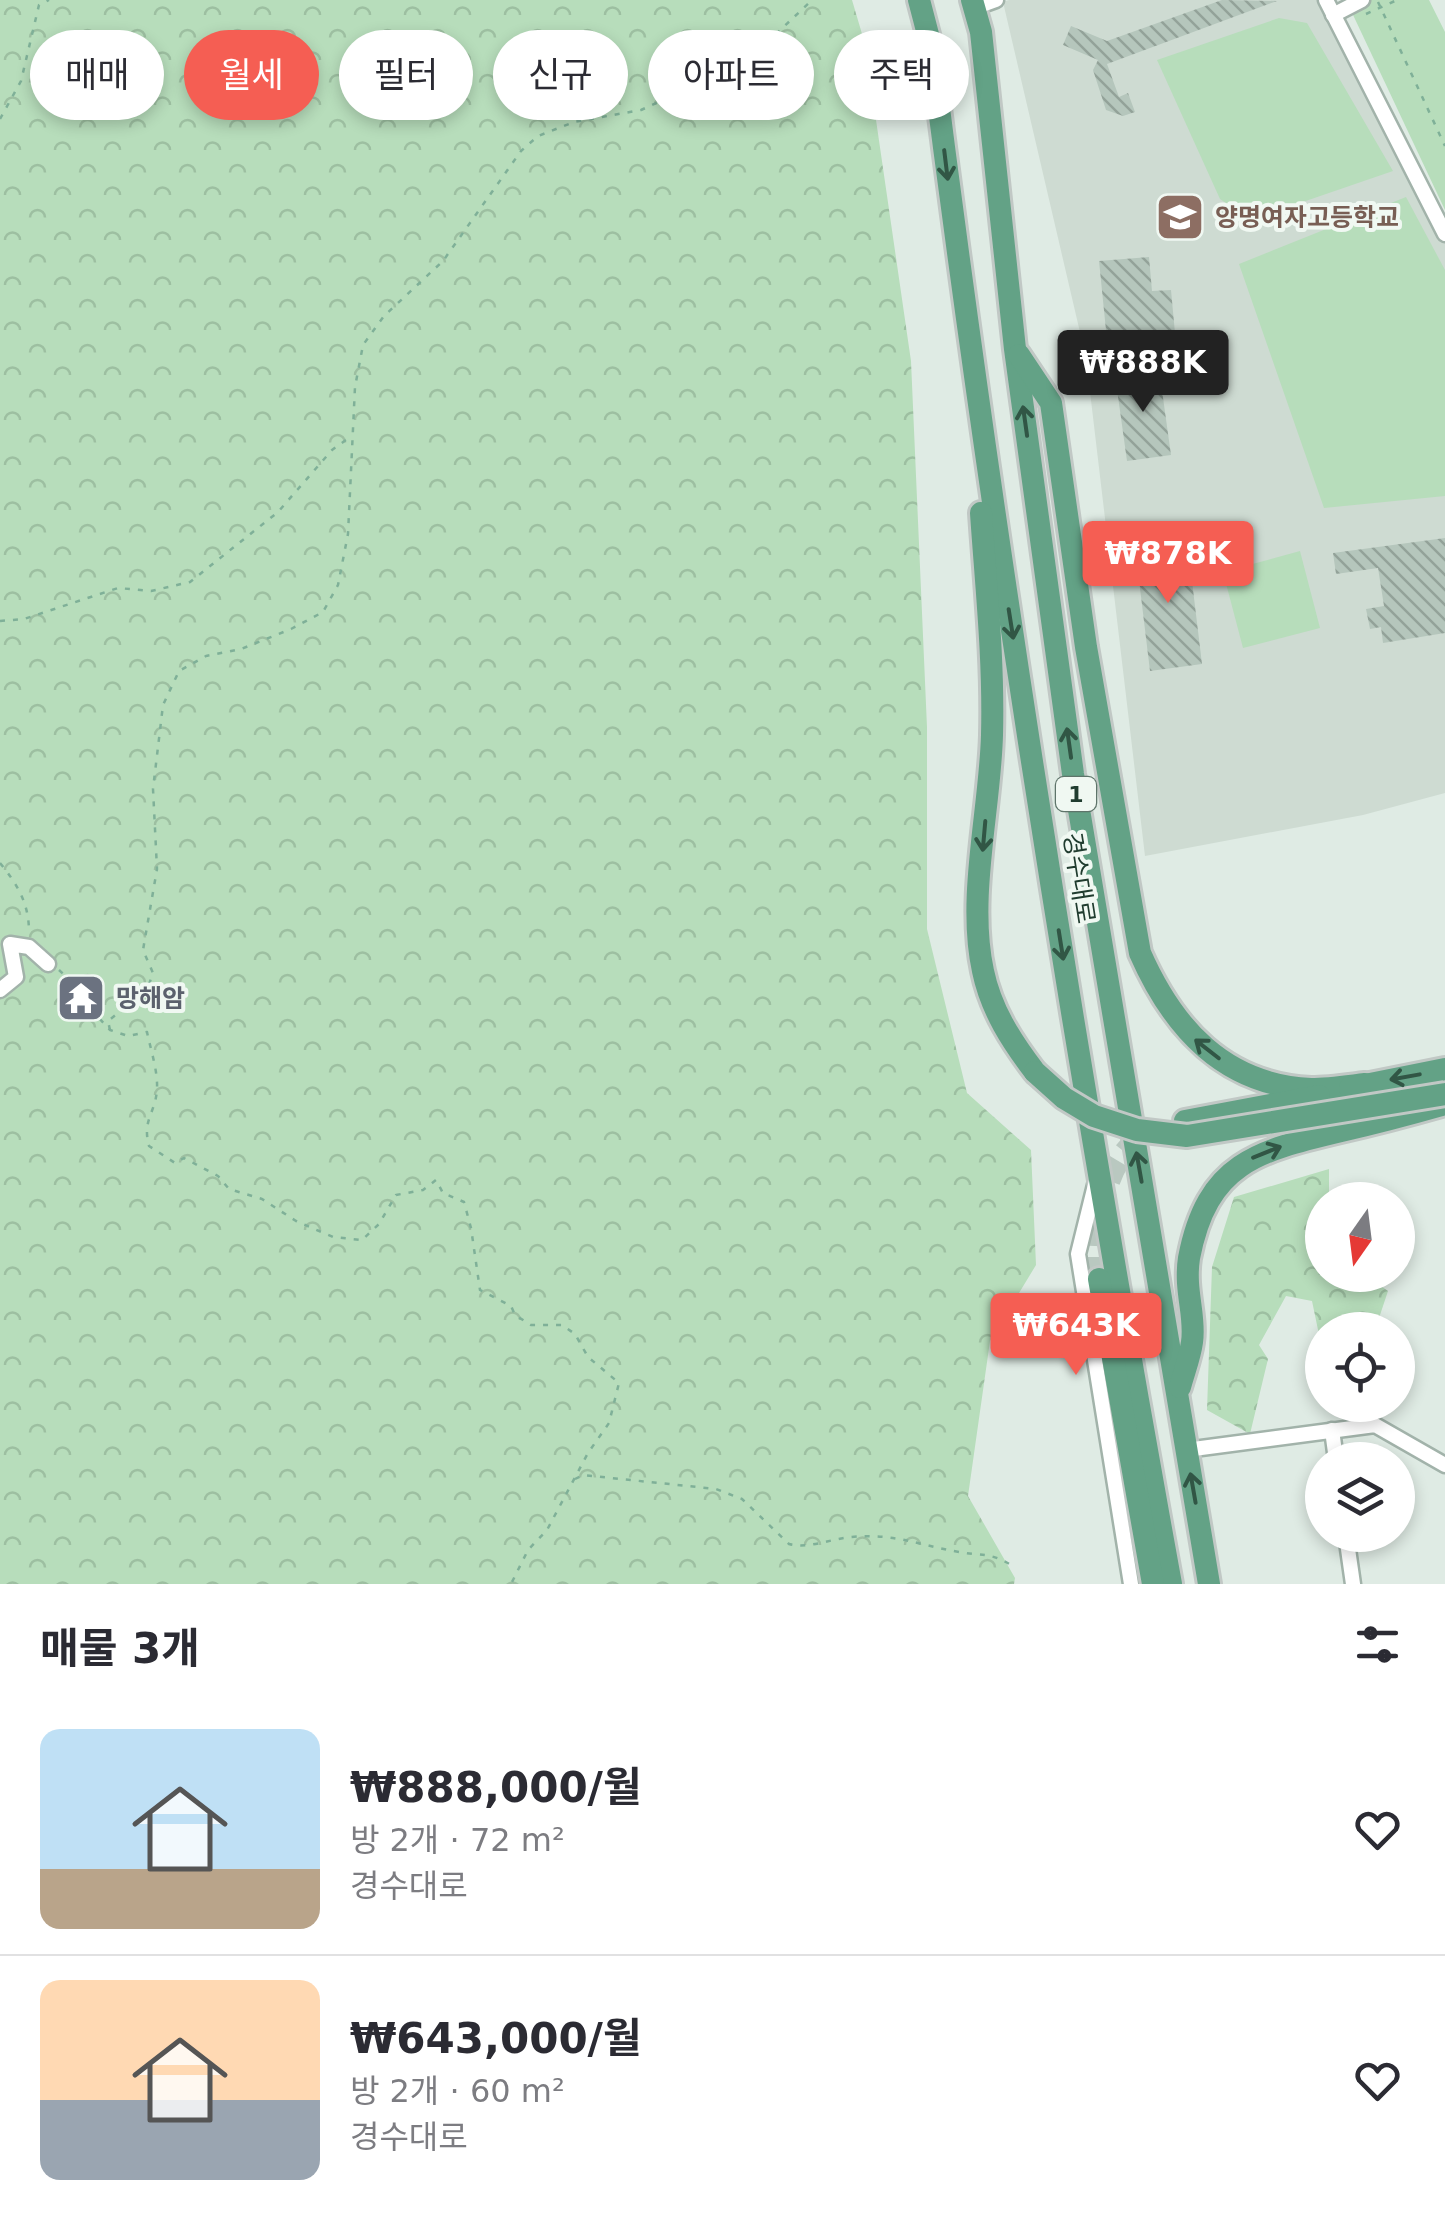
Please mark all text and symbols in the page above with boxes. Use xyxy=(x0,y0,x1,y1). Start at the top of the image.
chip: 매매 xyxy=(30,30,164,120)
chip: 월세 xyxy=(184,30,319,120)
chip: 필터 xyxy=(339,30,473,120)
chip: 신규 xyxy=(493,30,628,120)
chip: 아파트 xyxy=(648,30,814,120)
chip: 주택 xyxy=(834,30,969,120)
one-way arrow xyxy=(937,149,955,181)
school or university icon: 양명여자고등학교 xyxy=(1154,191,1206,243)
place label: 양명여자고등학교 xyxy=(1215,203,1399,232)
pin: ₩888K xyxy=(1073,330,1213,415)
text: ₩888K xyxy=(1080,343,1206,381)
one-way arrow xyxy=(1015,405,1033,438)
pin: ₩878K xyxy=(1098,521,1238,606)
text: ₩878K xyxy=(1105,534,1231,572)
one-way arrow xyxy=(1002,607,1021,640)
one-way arrow xyxy=(1059,727,1077,760)
road number: 1 xyxy=(1056,777,1096,811)
one-way arrow xyxy=(975,820,994,852)
street label: 경수대로 xyxy=(1057,830,1101,926)
one-way arrow xyxy=(1053,929,1071,961)
temple icon: 망해암 xyxy=(55,972,107,1024)
place label: 망해암 xyxy=(116,984,185,1013)
one-way arrow xyxy=(1195,1038,1221,1060)
one-way arrow xyxy=(1390,1068,1422,1087)
one-way arrow xyxy=(1251,1141,1282,1159)
one-way arrow xyxy=(1129,1151,1148,1184)
north arrow xyxy=(1305,1182,1415,1292)
map controls xyxy=(1305,1182,1415,1552)
pin: ₩643K xyxy=(1006,1293,1146,1378)
text: ₩643K xyxy=(1013,1306,1139,1344)
button: locate xyxy=(1305,1312,1415,1422)
button: layers xyxy=(1305,1442,1415,1552)
one-way arrow xyxy=(1183,1472,1202,1505)
icon: filters xyxy=(1350,1617,1405,1672)
text: 매물 3개 xyxy=(40,1624,200,1673)
text: ₩888,000/월 xyxy=(350,1763,642,1812)
icon: home xyxy=(120,1769,240,1889)
icon: heart xyxy=(1350,1802,1405,1857)
text: 방 2개 · 72 m² xyxy=(350,1821,565,1859)
text: 경수대로 xyxy=(350,1867,468,1905)
text: ₩643,000/월 xyxy=(350,2014,642,2063)
icon: home xyxy=(120,2020,240,2140)
icon: heart xyxy=(1350,2053,1405,2108)
text: 방 2개 · 60 m² xyxy=(350,2072,565,2110)
text: 경수대로 xyxy=(350,2118,468,2156)

